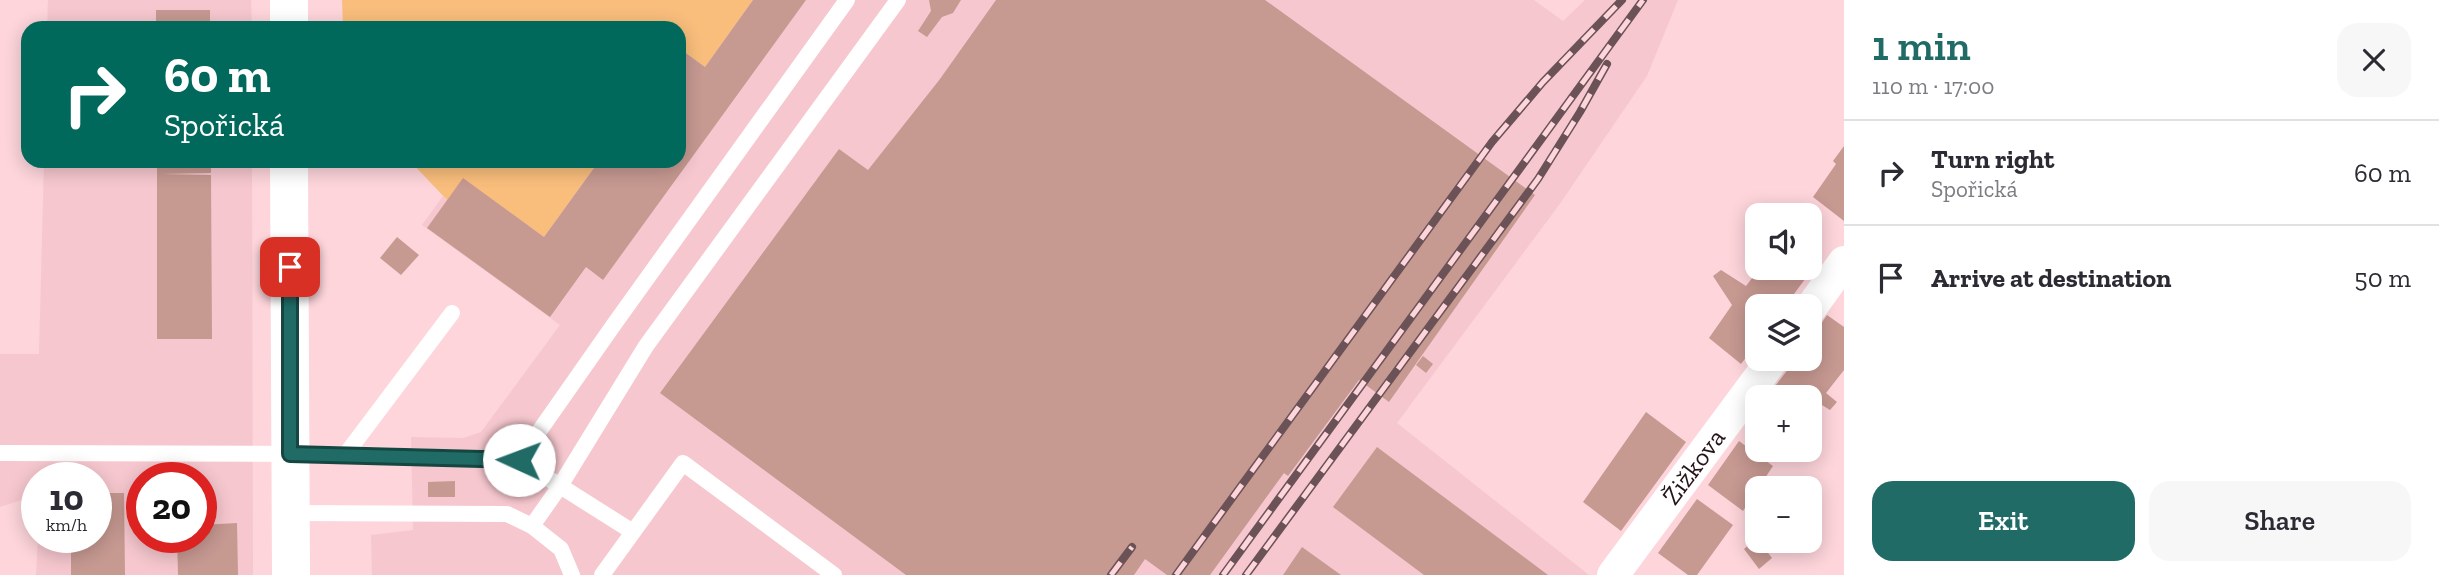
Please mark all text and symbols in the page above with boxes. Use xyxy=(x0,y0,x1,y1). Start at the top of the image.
text: 1 min xyxy=(1872,20,1971,71)
button: close xyxy=(2337,23,2411,97)
text: 60 m xyxy=(164,46,271,105)
icon: right xyxy=(49,49,140,140)
text: 110 m · 17:00 xyxy=(1872,72,1994,100)
text: Spořická xyxy=(164,106,284,144)
text: Turn right xyxy=(1931,143,2054,175)
icon: right xyxy=(1872,154,1910,192)
text: 60 m xyxy=(2354,157,2411,189)
text: Spořická xyxy=(1931,175,2018,203)
map controls xyxy=(1745,203,1822,553)
button: sound xyxy=(1745,203,1822,280)
pin xyxy=(260,237,320,297)
icon: arrive xyxy=(271,248,309,286)
icon: arrive xyxy=(1872,259,1910,297)
text: Arrive at destination xyxy=(1931,262,2171,294)
text: 50 m xyxy=(2354,262,2411,294)
button: layers xyxy=(1745,294,1822,371)
button: + xyxy=(1745,385,1822,462)
street label: Žižkova xyxy=(1655,422,1732,511)
position arrow xyxy=(482,423,556,497)
speed limit sign: 20 xyxy=(126,462,217,553)
button: − xyxy=(1745,476,1822,553)
text: 10 xyxy=(49,477,84,519)
button: Exit xyxy=(1872,481,2135,561)
button: Share xyxy=(2149,481,2411,561)
text: km/h xyxy=(46,514,87,536)

